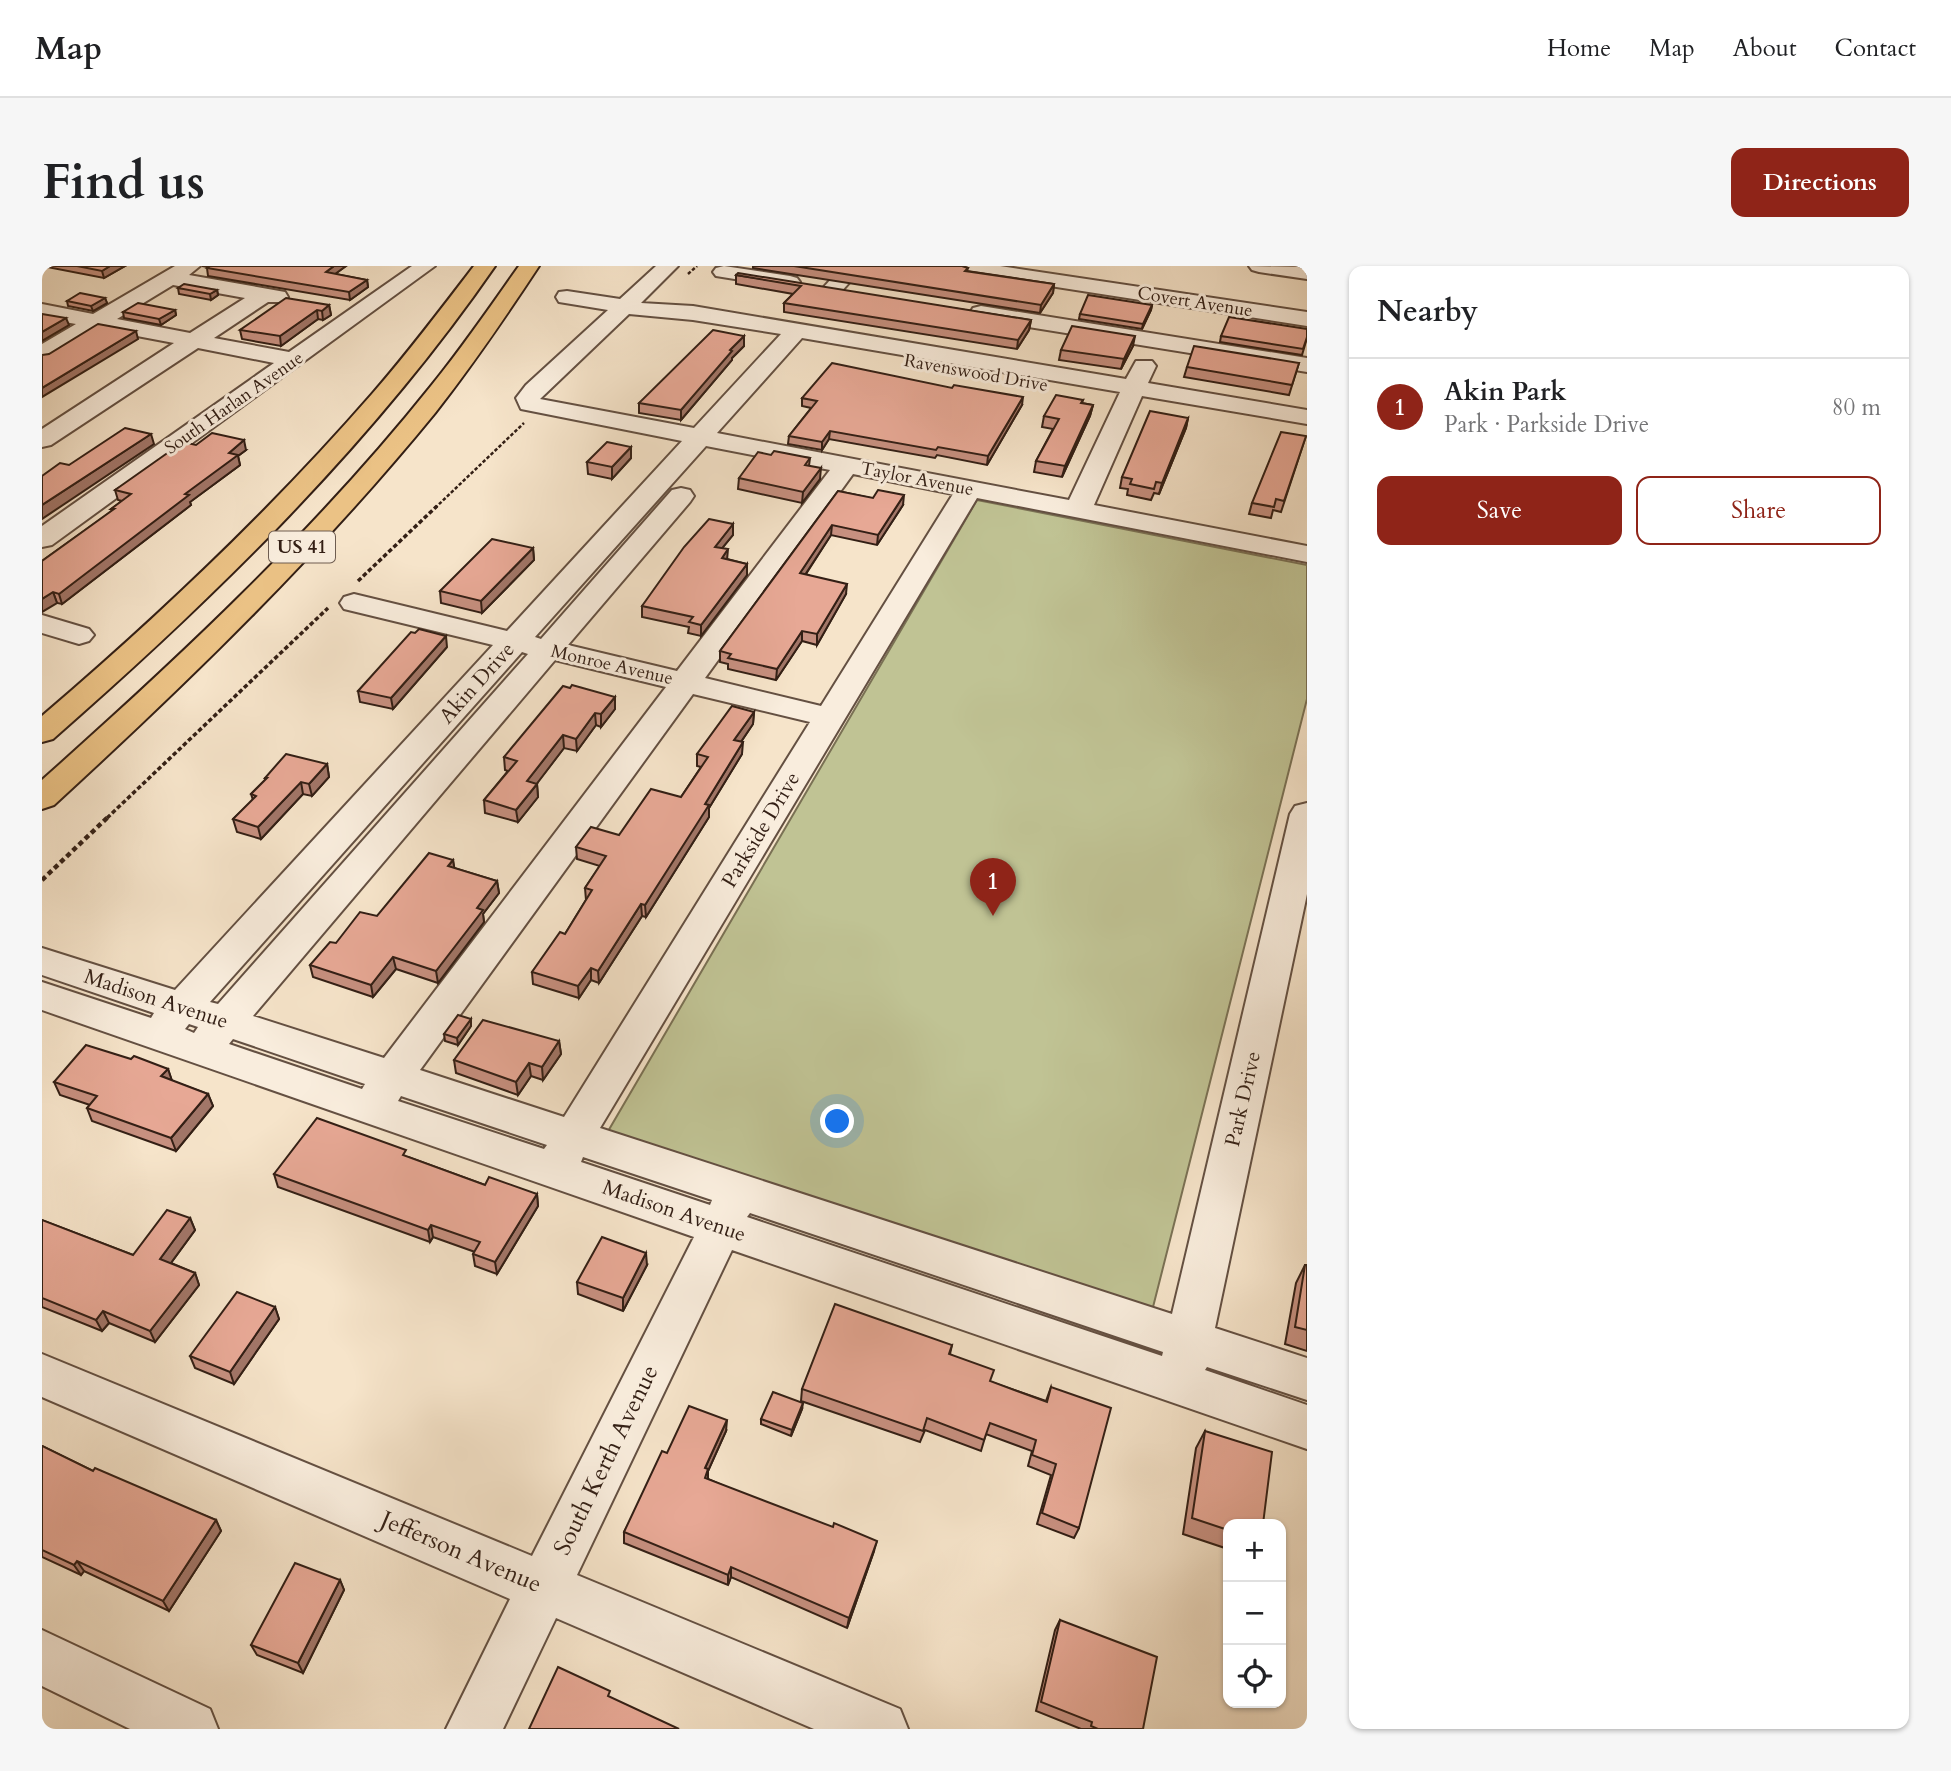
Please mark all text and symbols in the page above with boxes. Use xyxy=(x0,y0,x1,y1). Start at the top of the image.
text: Map xyxy=(35,26,102,71)
text: Home xyxy=(1547,32,1611,65)
text: Map xyxy=(1649,32,1695,65)
text: About xyxy=(1733,32,1797,65)
text: Contact xyxy=(1835,32,1916,65)
button: Directions xyxy=(1731,148,1909,217)
text: Find us xyxy=(42,149,205,216)
street label: Covert Avenue xyxy=(1136,281,1254,323)
text: Nearby xyxy=(1377,291,1478,332)
street label: South Harlan Avenue xyxy=(160,346,308,460)
street label: Ravenswood Drive xyxy=(902,348,1050,398)
text: Akin Park xyxy=(1444,374,1567,409)
text: 1 xyxy=(1394,392,1406,423)
text: 80 m xyxy=(1832,392,1881,423)
text: Park · Parkside Drive xyxy=(1444,409,1649,440)
street label: Taylor Avenue xyxy=(858,456,976,502)
button: Save xyxy=(1377,476,1622,545)
button: Share xyxy=(1636,476,1881,545)
road number: US 41 xyxy=(269,532,335,562)
street label: Akin Drive xyxy=(433,636,521,730)
street label: Monroe Avenue xyxy=(548,639,676,691)
street label: Parkside Drive xyxy=(715,767,807,893)
pin: 1 xyxy=(970,858,1016,916)
street label: Madison Avenue xyxy=(80,962,232,1036)
street label: Park Drive xyxy=(1218,1049,1268,1149)
your location xyxy=(820,1104,854,1138)
street label: Madison Avenue xyxy=(598,1173,750,1249)
street label: South Kerth Avenue xyxy=(546,1359,666,1561)
street label: Jefferson Avenue xyxy=(373,1502,547,1601)
map controls xyxy=(1223,1519,1286,1708)
button: + xyxy=(1223,1519,1286,1582)
button: − xyxy=(1223,1582,1286,1645)
button: locate xyxy=(1223,1645,1286,1708)

